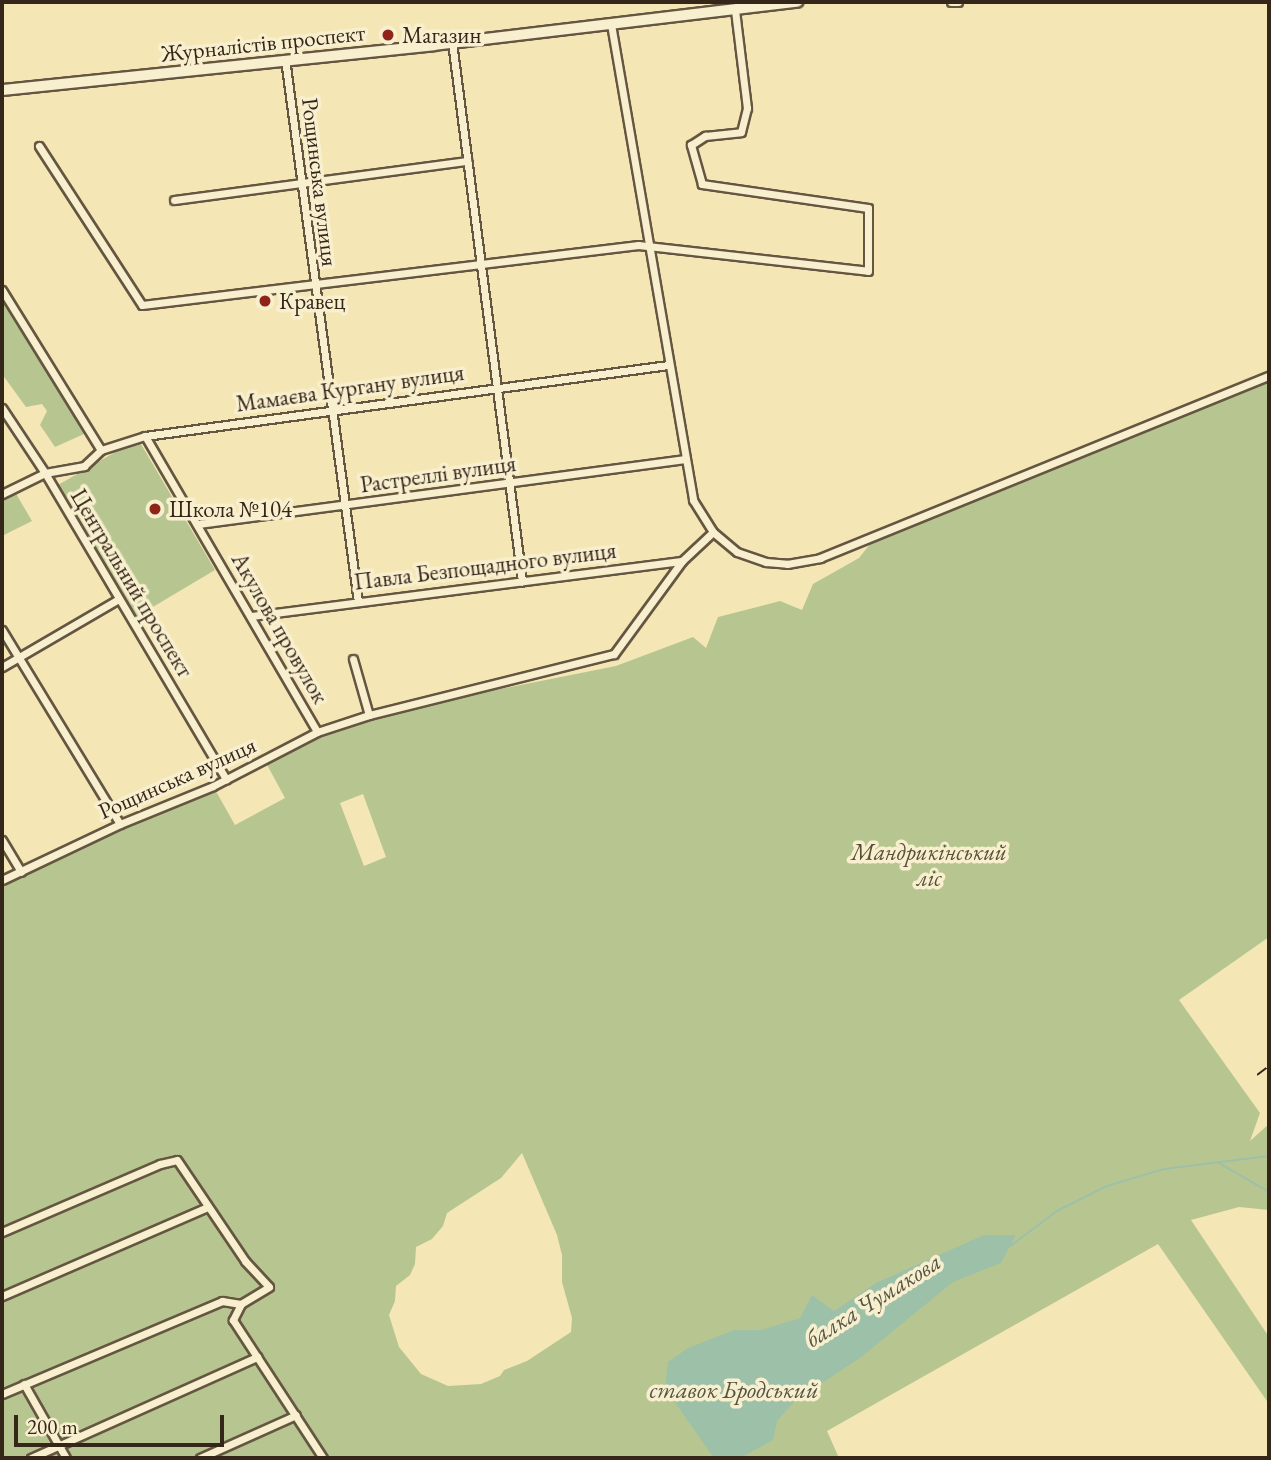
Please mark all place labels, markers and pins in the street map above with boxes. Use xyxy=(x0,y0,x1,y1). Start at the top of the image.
place label: Магазин xyxy=(402,21,481,49)
marker: Магазин xyxy=(380,27,396,43)
place label: Кравец xyxy=(279,287,345,315)
marker: Кравец xyxy=(257,293,273,309)
place label: Школа №104 xyxy=(169,495,292,523)
marker: Школа №104 xyxy=(147,501,163,517)

